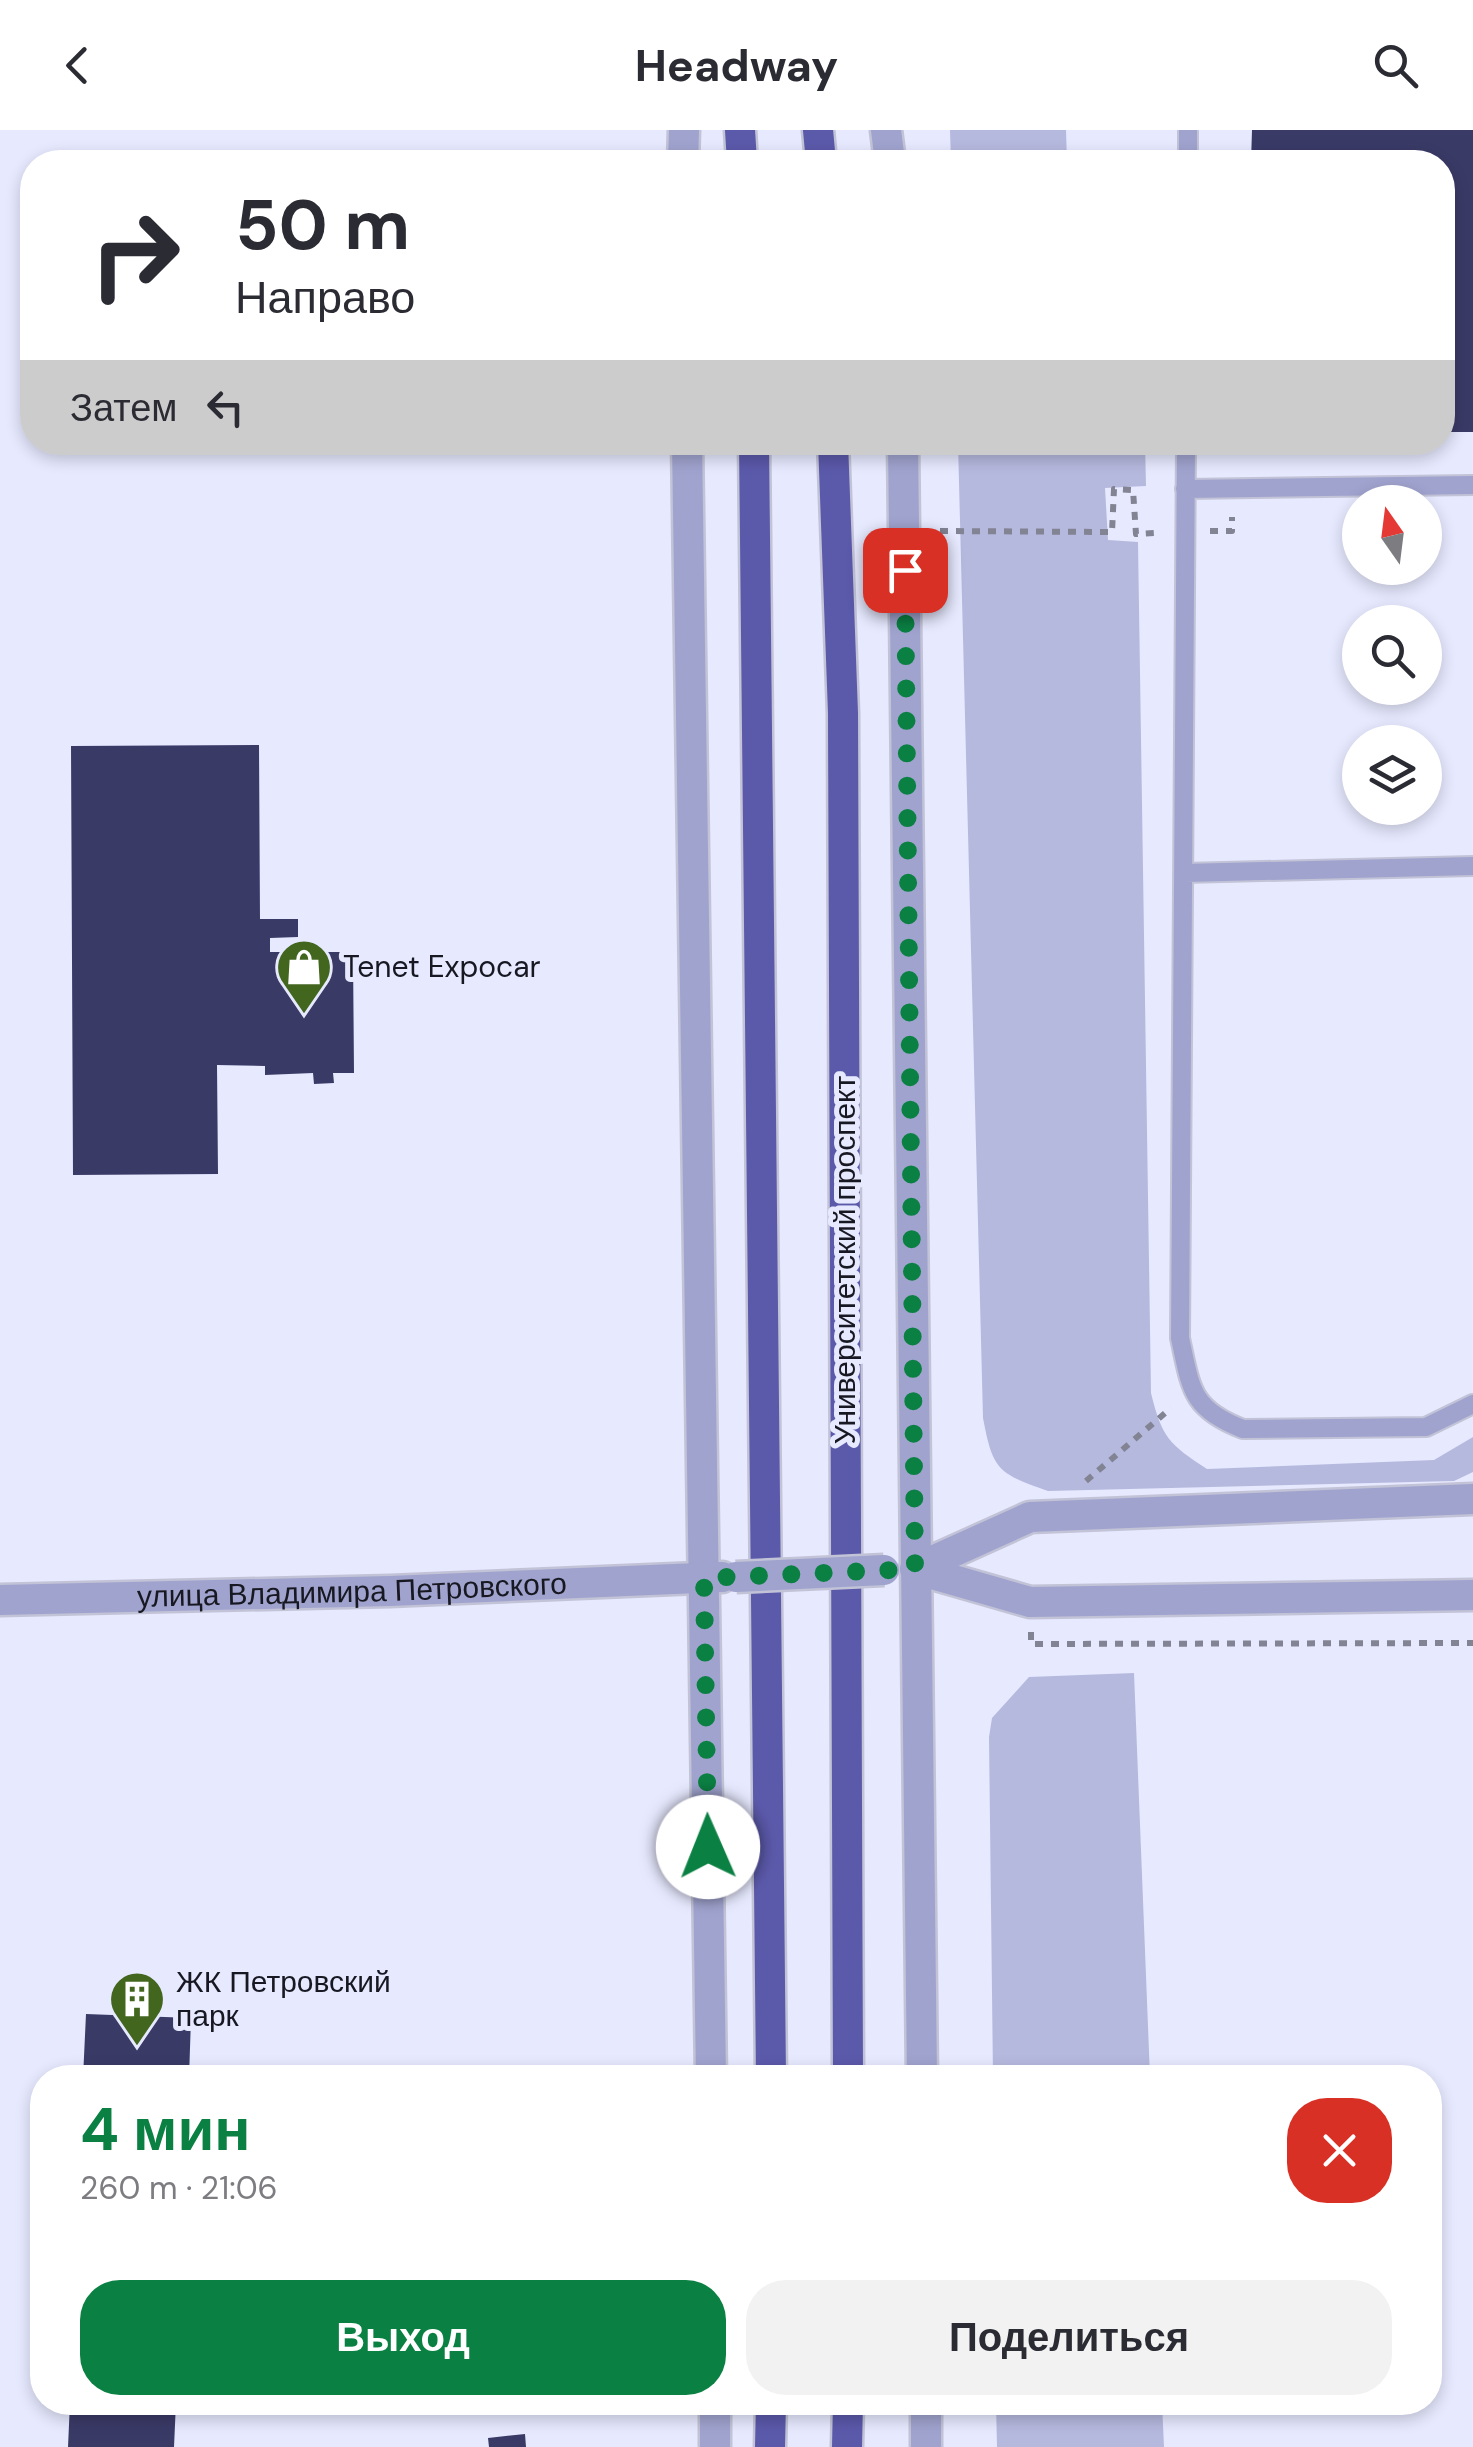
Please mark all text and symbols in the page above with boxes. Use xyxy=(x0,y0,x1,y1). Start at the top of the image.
text: Headway xyxy=(635,36,838,95)
icon: back xyxy=(50,38,105,93)
icon: search xyxy=(1368,38,1423,93)
text: 50 m xyxy=(235,180,410,271)
icon: right xyxy=(70,190,200,320)
text: Направо xyxy=(235,268,415,327)
icon: left xyxy=(198,380,253,435)
text: Затем xyxy=(70,383,178,433)
north arrow xyxy=(1342,485,1442,585)
map controls xyxy=(1342,485,1442,825)
pin xyxy=(863,528,948,613)
icon: arrive xyxy=(878,543,933,598)
button: search xyxy=(1342,605,1442,705)
button: layers xyxy=(1342,725,1442,825)
shop icon: Tenet Expocar xyxy=(274,937,334,1016)
place label: Tenet Expocar xyxy=(343,947,541,986)
street label: Университетский проспект xyxy=(825,1075,864,1444)
street label: улица Владимира Петровского xyxy=(137,1564,567,1616)
position arrow xyxy=(656,1795,760,1899)
place label: ЖК Петровский парк xyxy=(176,1962,391,2035)
building icon: ЖК Петровский парк xyxy=(107,1969,167,2048)
text: 4 мин xyxy=(80,2090,251,2169)
button: close xyxy=(1287,2098,1392,2203)
text: 260 m · 21:06 xyxy=(80,2167,278,2209)
button: Выход xyxy=(80,2280,726,2395)
button: Поделиться xyxy=(746,2280,1392,2395)

